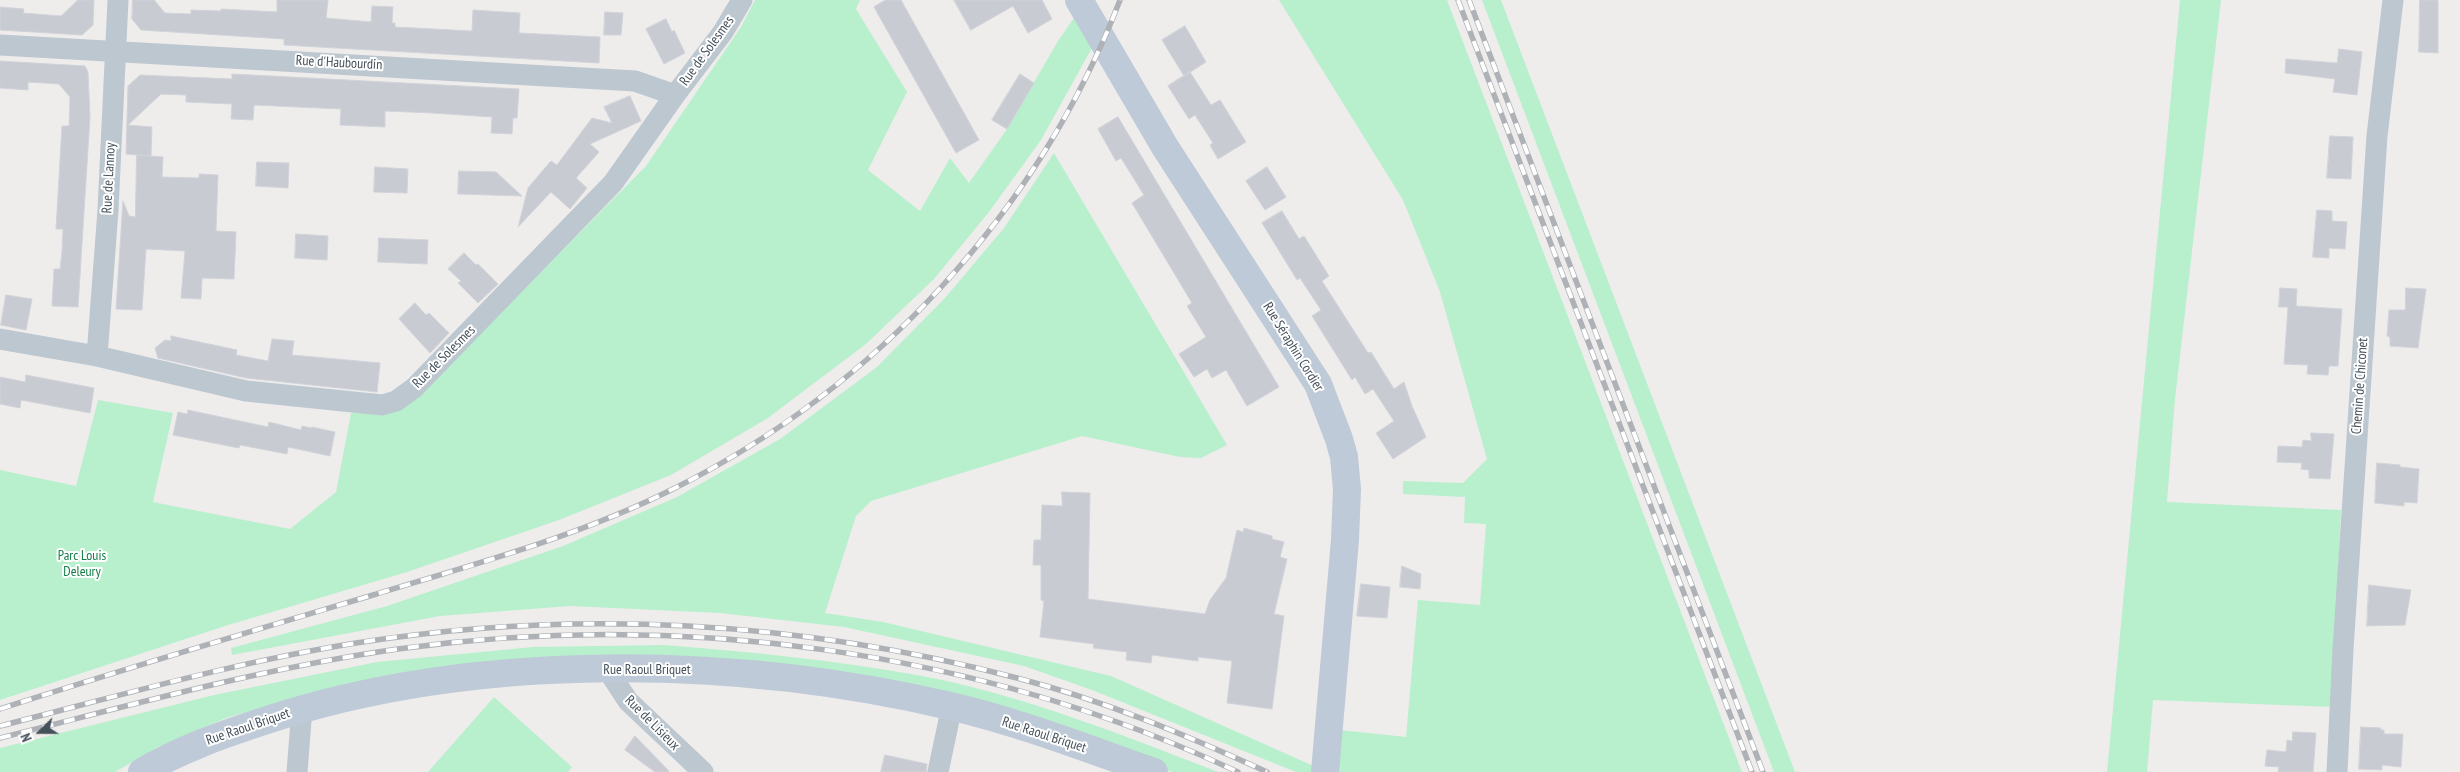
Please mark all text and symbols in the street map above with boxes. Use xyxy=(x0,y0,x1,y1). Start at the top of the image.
street label: Rue de Solesmes xyxy=(676,13,738,89)
street label: Rue d'Haubourdin xyxy=(295,52,383,74)
street label: Rue de Lannoy xyxy=(99,142,119,214)
street label: Rue Séraphin Cordier xyxy=(1259,299,1327,395)
street label: Rue de Solesmes xyxy=(409,322,479,392)
street label: Chemin de Chiconet xyxy=(2348,337,2372,435)
park label: Parc Louis Deleury xyxy=(58,548,106,580)
street label: Rue Raoul Briquet xyxy=(603,662,691,678)
street label: Rue de Lisieux xyxy=(621,692,683,754)
street label: Rue Raoul Briquet xyxy=(204,705,292,749)
north arrow xyxy=(15,707,65,757)
street label: Rue Raoul Briquet xyxy=(1000,714,1088,756)
text: N xyxy=(16,731,36,744)

